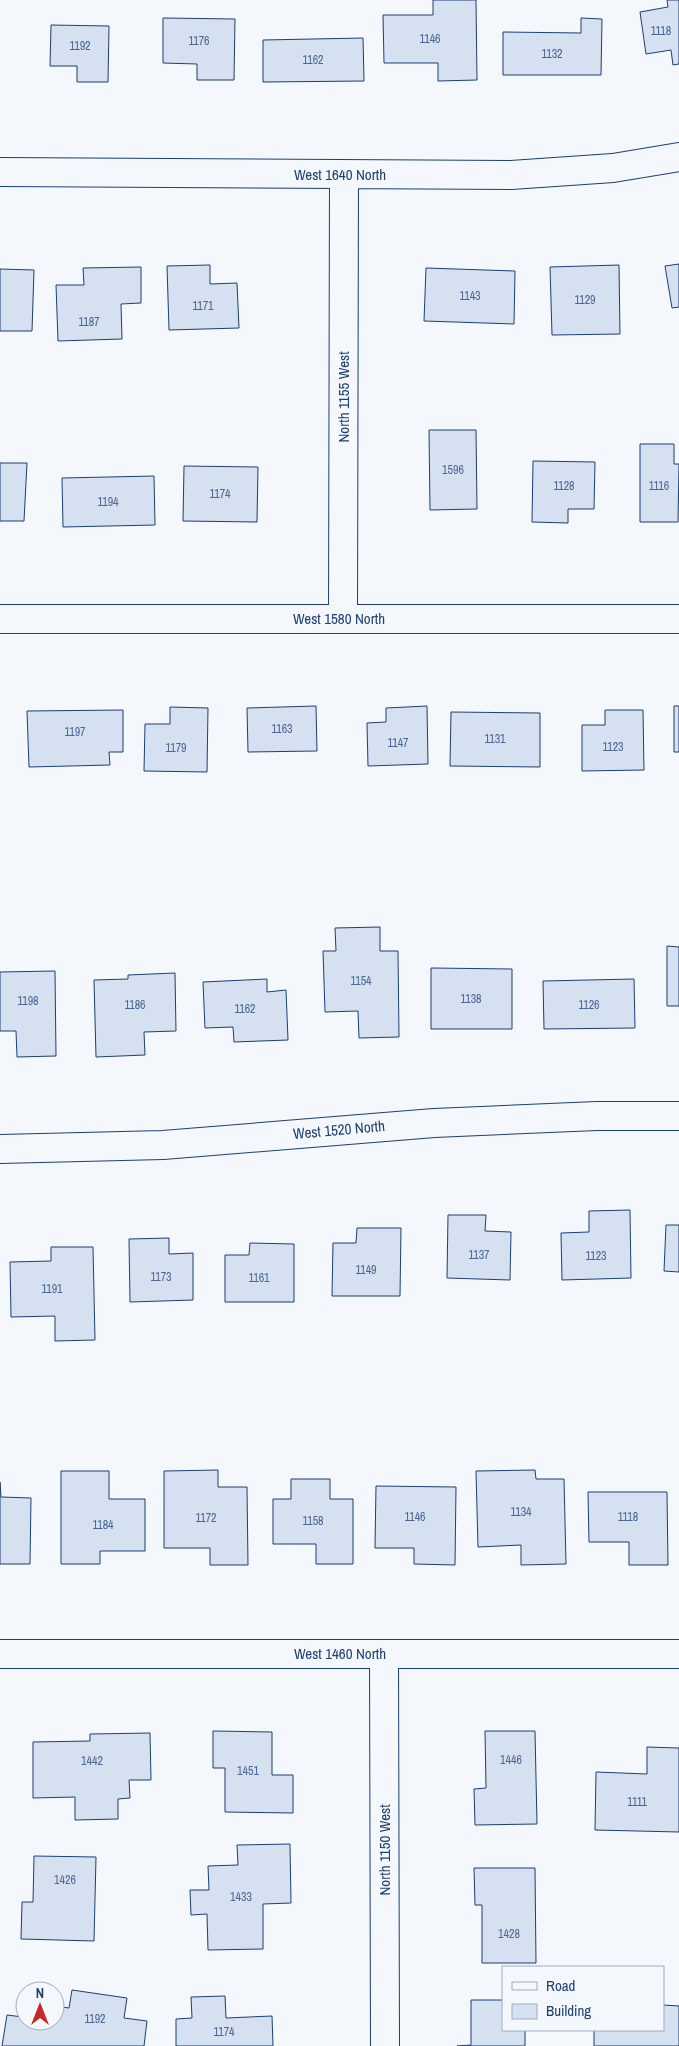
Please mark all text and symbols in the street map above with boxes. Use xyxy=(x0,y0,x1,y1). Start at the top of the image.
house number: 1118 xyxy=(651,23,671,39)
house number: 1146 xyxy=(419,31,441,47)
house number: 1176 xyxy=(188,33,210,49)
house number: 1192 xyxy=(69,38,91,54)
house number: 1132 xyxy=(541,46,563,62)
house number: 1162 xyxy=(302,52,324,68)
street label: West 1640 North xyxy=(294,164,386,185)
house number: 1143 xyxy=(459,288,481,304)
house number: 1129 xyxy=(574,292,596,308)
house number: 1171 xyxy=(192,298,214,314)
house number: 1187 xyxy=(78,314,100,330)
street label: North 1155 West xyxy=(333,351,354,443)
house number: 1596 xyxy=(442,462,464,478)
house number: 1128 xyxy=(553,478,575,494)
house number: 1116 xyxy=(649,478,669,494)
house number: 1174 xyxy=(209,486,231,502)
house number: 1194 xyxy=(97,494,119,510)
street label: West 1580 North xyxy=(293,608,385,629)
house number: 1163 xyxy=(271,721,293,737)
house number: 1197 xyxy=(64,724,86,740)
house number: 1131 xyxy=(484,731,506,747)
house number: 1147 xyxy=(387,735,409,751)
house number: 1123 xyxy=(602,739,624,755)
house number: 1179 xyxy=(165,740,187,756)
house number: 1154 xyxy=(350,973,372,989)
house number: 1138 xyxy=(460,991,482,1007)
house number: 1198 xyxy=(17,993,39,1009)
house number: 1186 xyxy=(124,997,146,1013)
house number: 1126 xyxy=(578,997,600,1013)
house number: 1162 xyxy=(234,1001,256,1017)
street label: West 1520 North xyxy=(292,1115,386,1144)
house number: 1137 xyxy=(468,1247,490,1263)
house number: 1123 xyxy=(585,1248,607,1264)
house number: 1149 xyxy=(355,1262,377,1278)
house number: 1173 xyxy=(150,1269,172,1285)
house number: 1161 xyxy=(248,1270,270,1286)
house number: 1191 xyxy=(41,1281,63,1297)
house number: 1134 xyxy=(510,1504,532,1520)
house number: 1146 xyxy=(404,1509,426,1525)
house number: 1118 xyxy=(618,1509,638,1525)
house number: 1172 xyxy=(195,1510,217,1526)
house number: 1158 xyxy=(302,1513,324,1529)
house number: 1184 xyxy=(92,1517,114,1533)
street label: West 1460 North xyxy=(294,1643,386,1664)
house number: 1446 xyxy=(500,1752,522,1768)
house number: 1442 xyxy=(81,1753,103,1769)
house number: 1451 xyxy=(237,1763,259,1779)
house number: 1111 xyxy=(627,1794,647,1810)
street label: North 1150 West xyxy=(374,1804,395,1896)
house number: 1426 xyxy=(54,1872,76,1888)
house number: 1433 xyxy=(230,1889,252,1905)
house number: 1428 xyxy=(498,1926,520,1942)
legend xyxy=(502,1966,664,2031)
text: Road xyxy=(546,1975,575,1996)
north arrow xyxy=(15,1981,65,2031)
text: N xyxy=(36,1984,44,2002)
text: Building xyxy=(546,2000,591,2021)
house number: 1192 xyxy=(84,2011,106,2027)
house number: 1174 xyxy=(213,2024,235,2040)

